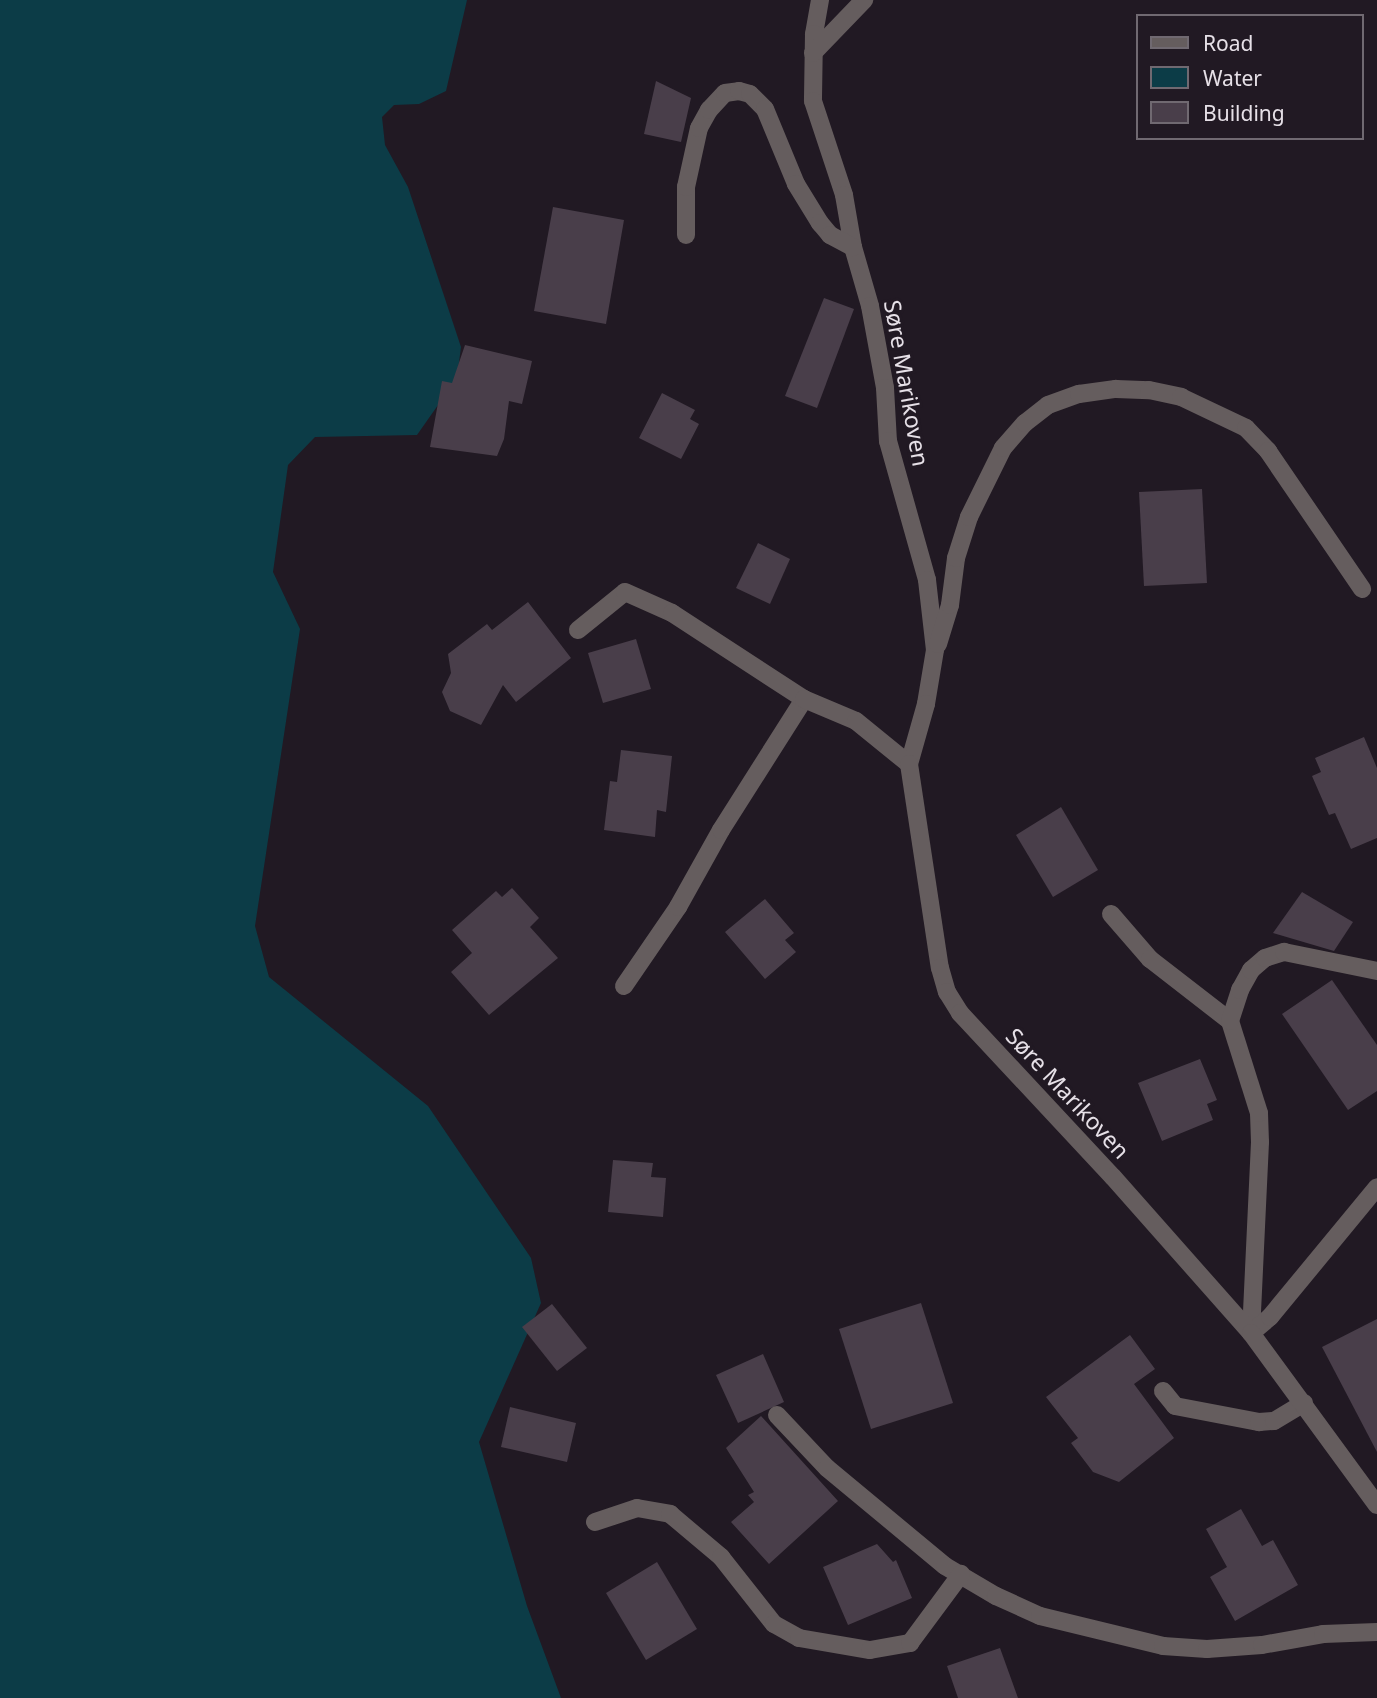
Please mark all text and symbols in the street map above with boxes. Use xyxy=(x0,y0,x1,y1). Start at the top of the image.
legend xyxy=(1136,14,1363,140)
text: Road xyxy=(1203,29,1253,57)
text: Water xyxy=(1203,64,1262,92)
text: Building xyxy=(1203,99,1285,127)
street label: Søre Marikoven xyxy=(879,298,935,468)
street label: Søre Marikoven xyxy=(1001,1022,1135,1164)

